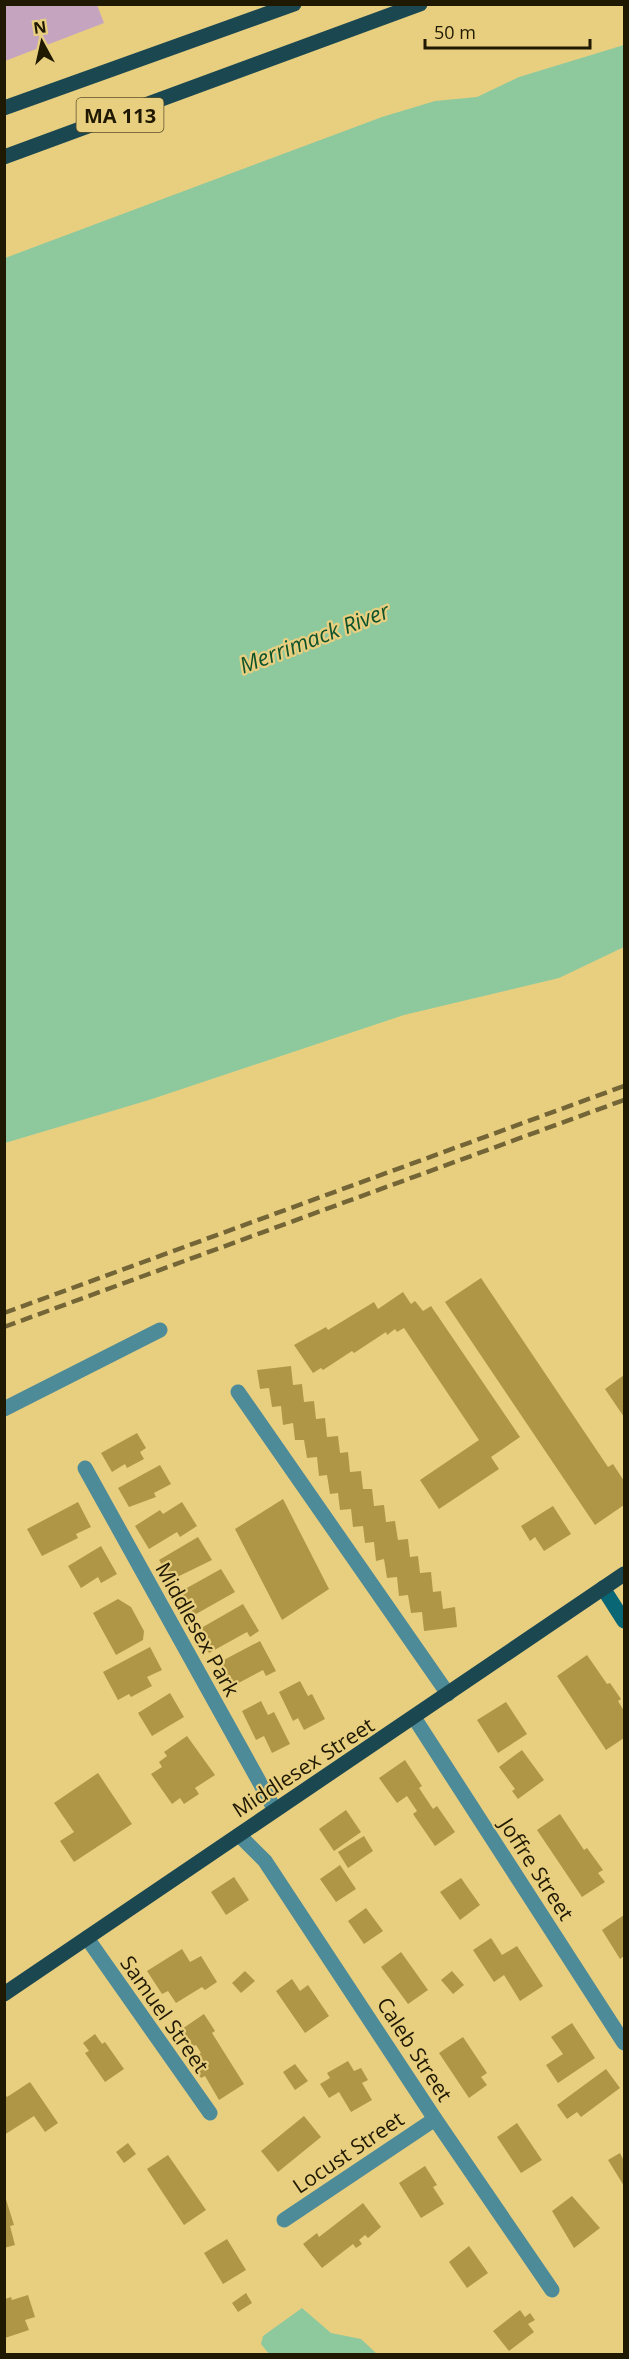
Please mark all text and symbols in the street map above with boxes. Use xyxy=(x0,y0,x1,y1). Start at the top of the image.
north arrow xyxy=(12,12,72,72)
scale bar xyxy=(425,12,590,50)
text: N xyxy=(32,15,48,39)
text: 50 m xyxy=(434,20,476,44)
road number: MA 113 xyxy=(76,98,164,132)
water label: Merrimack River xyxy=(235,594,394,679)
street label: Middlesex Park xyxy=(150,1557,246,1701)
street label: Middlesex Street xyxy=(227,1711,379,1823)
street label: Joffre Street xyxy=(492,1811,581,1926)
street label: Samuel Street xyxy=(114,1950,216,2078)
street label: Caleb Street xyxy=(371,1991,459,2107)
street label: Locust Street xyxy=(287,2105,409,2199)

